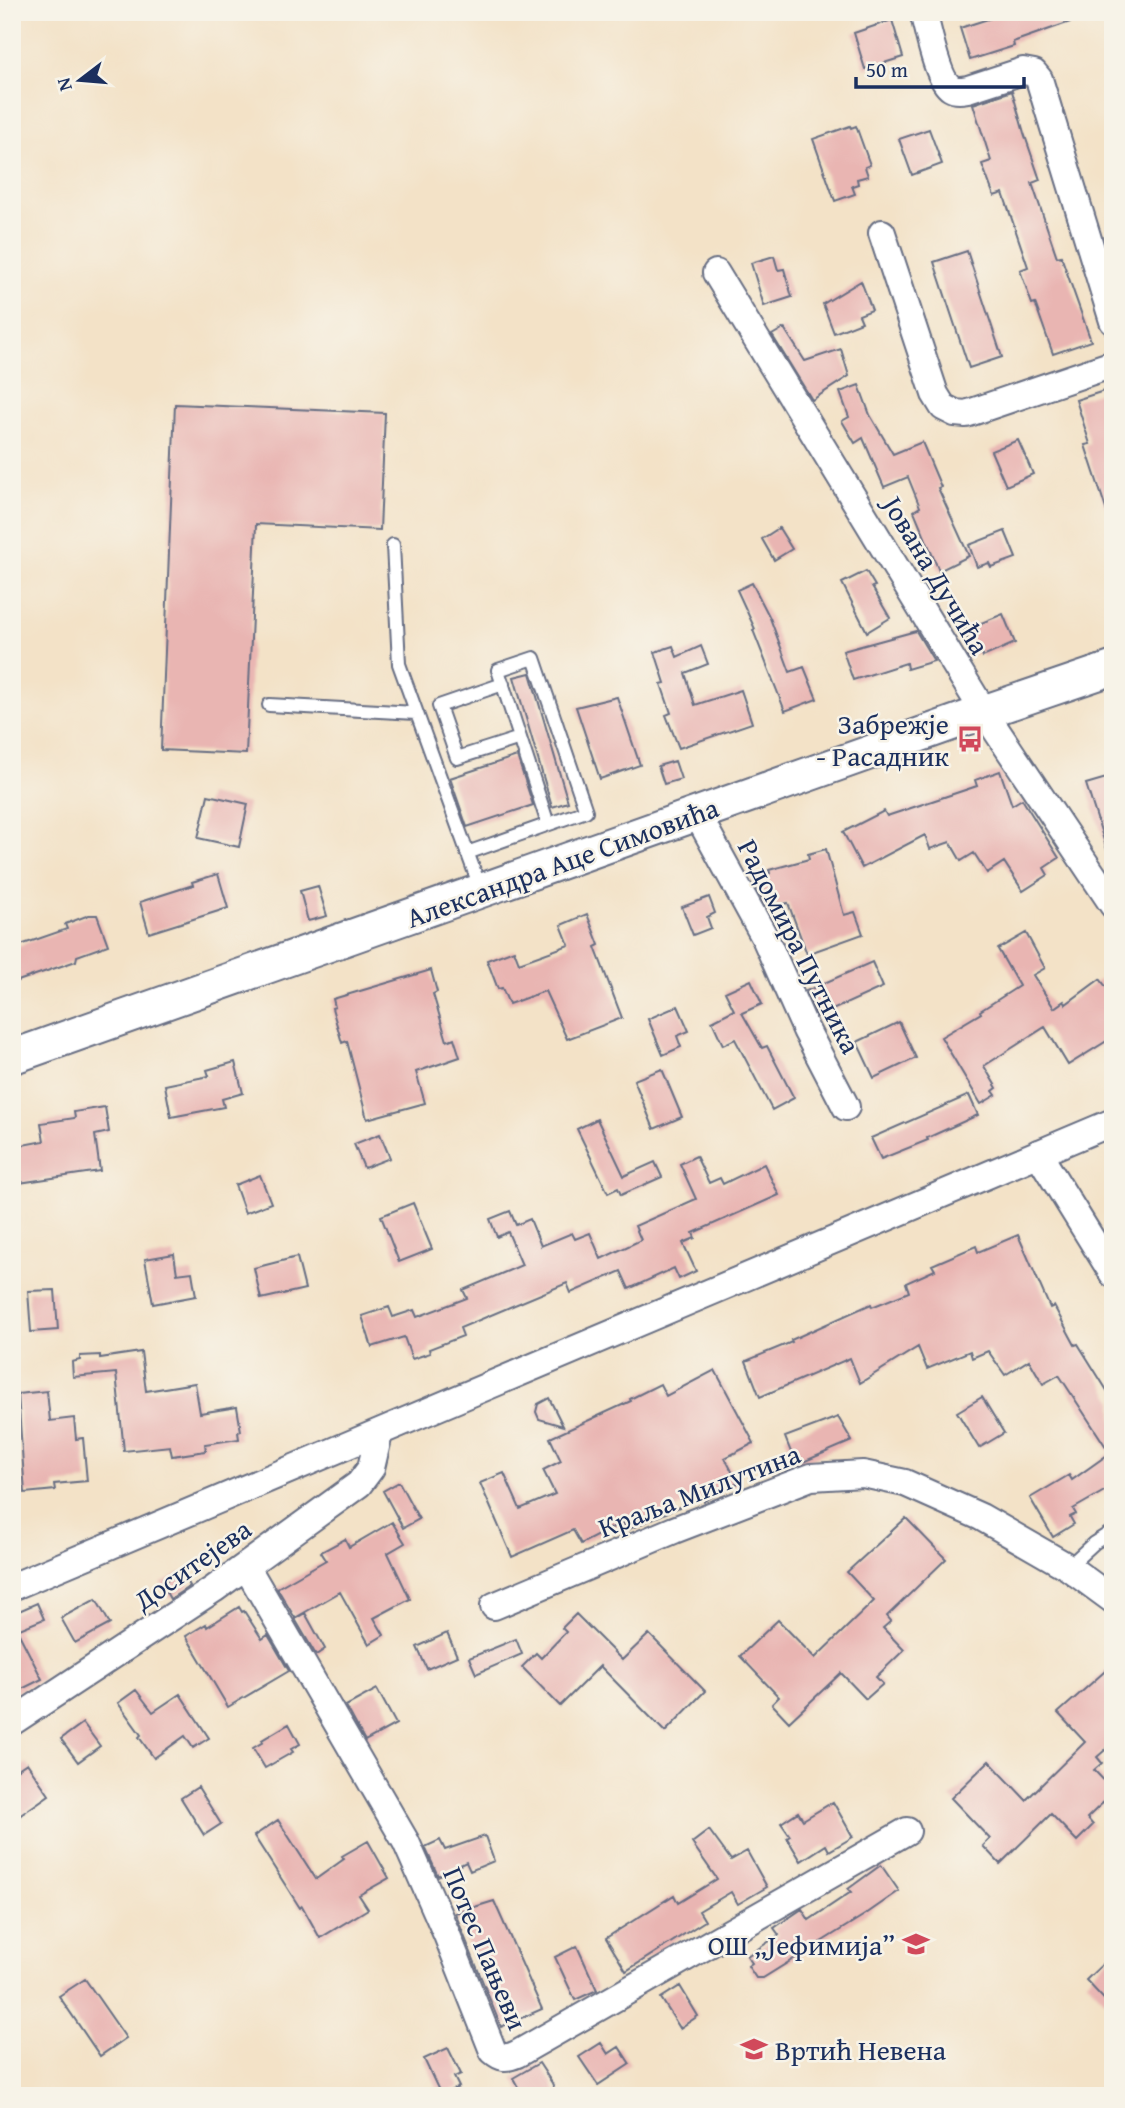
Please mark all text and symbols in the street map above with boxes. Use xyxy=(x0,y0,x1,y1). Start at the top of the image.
north arrow xyxy=(46,46,116,116)
scale bar xyxy=(856,46,1024,90)
text: 50 m xyxy=(866,54,908,85)
text: N xyxy=(48,74,79,95)
street label: Јована Дучића xyxy=(872,485,1001,663)
place label: Забрежје - Расадник xyxy=(816,703,949,776)
bus stop icon: Забрежје - Расадник xyxy=(955,724,985,754)
street label: Александра Аце Симовића xyxy=(400,786,725,938)
street label: Радомира Путника xyxy=(728,832,872,1061)
street label: Краља Милутина xyxy=(592,1432,807,1547)
street label: Доситејева xyxy=(124,1508,260,1620)
street label: Потес Пањеви xyxy=(433,1860,539,2036)
place label: ОШ „Јефимија” xyxy=(708,1924,895,1965)
school or university icon: ОШ „Јефимија” xyxy=(901,1929,931,1959)
place label: Вртић Невена xyxy=(775,2029,947,2070)
school or university icon: Вртић Невена xyxy=(739,2034,769,2064)

